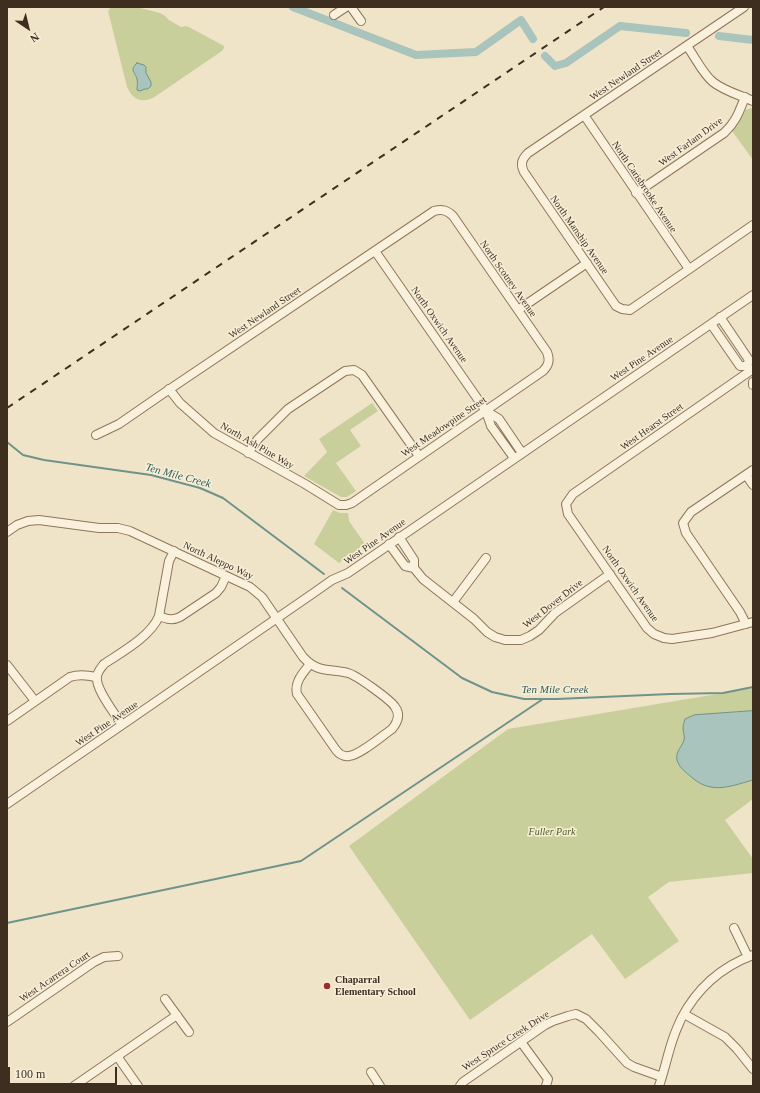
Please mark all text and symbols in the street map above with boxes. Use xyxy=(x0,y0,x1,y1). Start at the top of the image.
north arrow xyxy=(8,8,48,48)
text: N xyxy=(28,31,42,45)
street label: West Newland Street xyxy=(588,46,664,104)
street label: West Farlam Drive xyxy=(657,115,725,169)
street label: North Carisbrooke Avenue xyxy=(609,139,679,235)
street label: North Manship Avenue xyxy=(547,193,611,277)
street label: North Scotney Avenue xyxy=(477,238,539,320)
street label: West Newland Street xyxy=(227,284,303,342)
street label: North Oxwich Avenue xyxy=(408,285,470,365)
street label: West Pine Avenue xyxy=(608,334,676,384)
street label: West Meadowpine Street xyxy=(399,394,489,460)
street label: West Hearst Street xyxy=(618,401,686,453)
street label: North Ash Pine Way xyxy=(218,420,296,472)
water label: Ten Mile Creek xyxy=(144,461,212,491)
street label: West Pine Avenue xyxy=(342,516,408,568)
street label: North Aleppo Way xyxy=(181,540,255,582)
street label: North Oxwich Avenue xyxy=(599,544,661,624)
street label: West Dover Drive xyxy=(521,577,585,631)
water label: Ten Mile Creek xyxy=(521,683,589,697)
street label: West Pine Avenue xyxy=(73,699,141,749)
park label: Fuller Park xyxy=(529,826,575,838)
street label: West Acarrera Court xyxy=(17,949,93,1005)
place label: Chaparral Elementary School xyxy=(335,974,416,998)
marker: Chaparral Elementary School xyxy=(322,981,332,991)
street label: West Spruce Creek Drive xyxy=(460,1008,552,1074)
scale bar xyxy=(10,1059,119,1085)
text: 100 m xyxy=(15,1067,45,1081)

